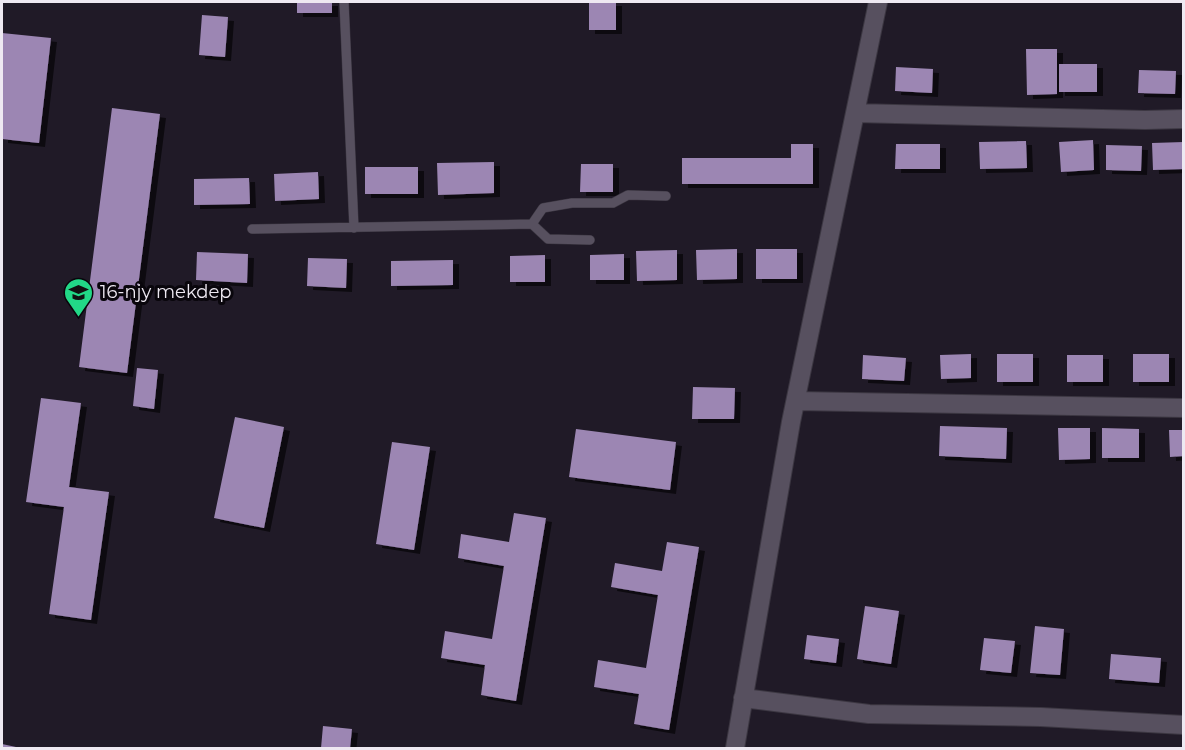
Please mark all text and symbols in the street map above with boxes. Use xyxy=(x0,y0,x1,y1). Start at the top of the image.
school or university icon: 16-njy mekdep xyxy=(63,276,95,318)
place label: 16-njy mekdep xyxy=(100,281,232,303)

